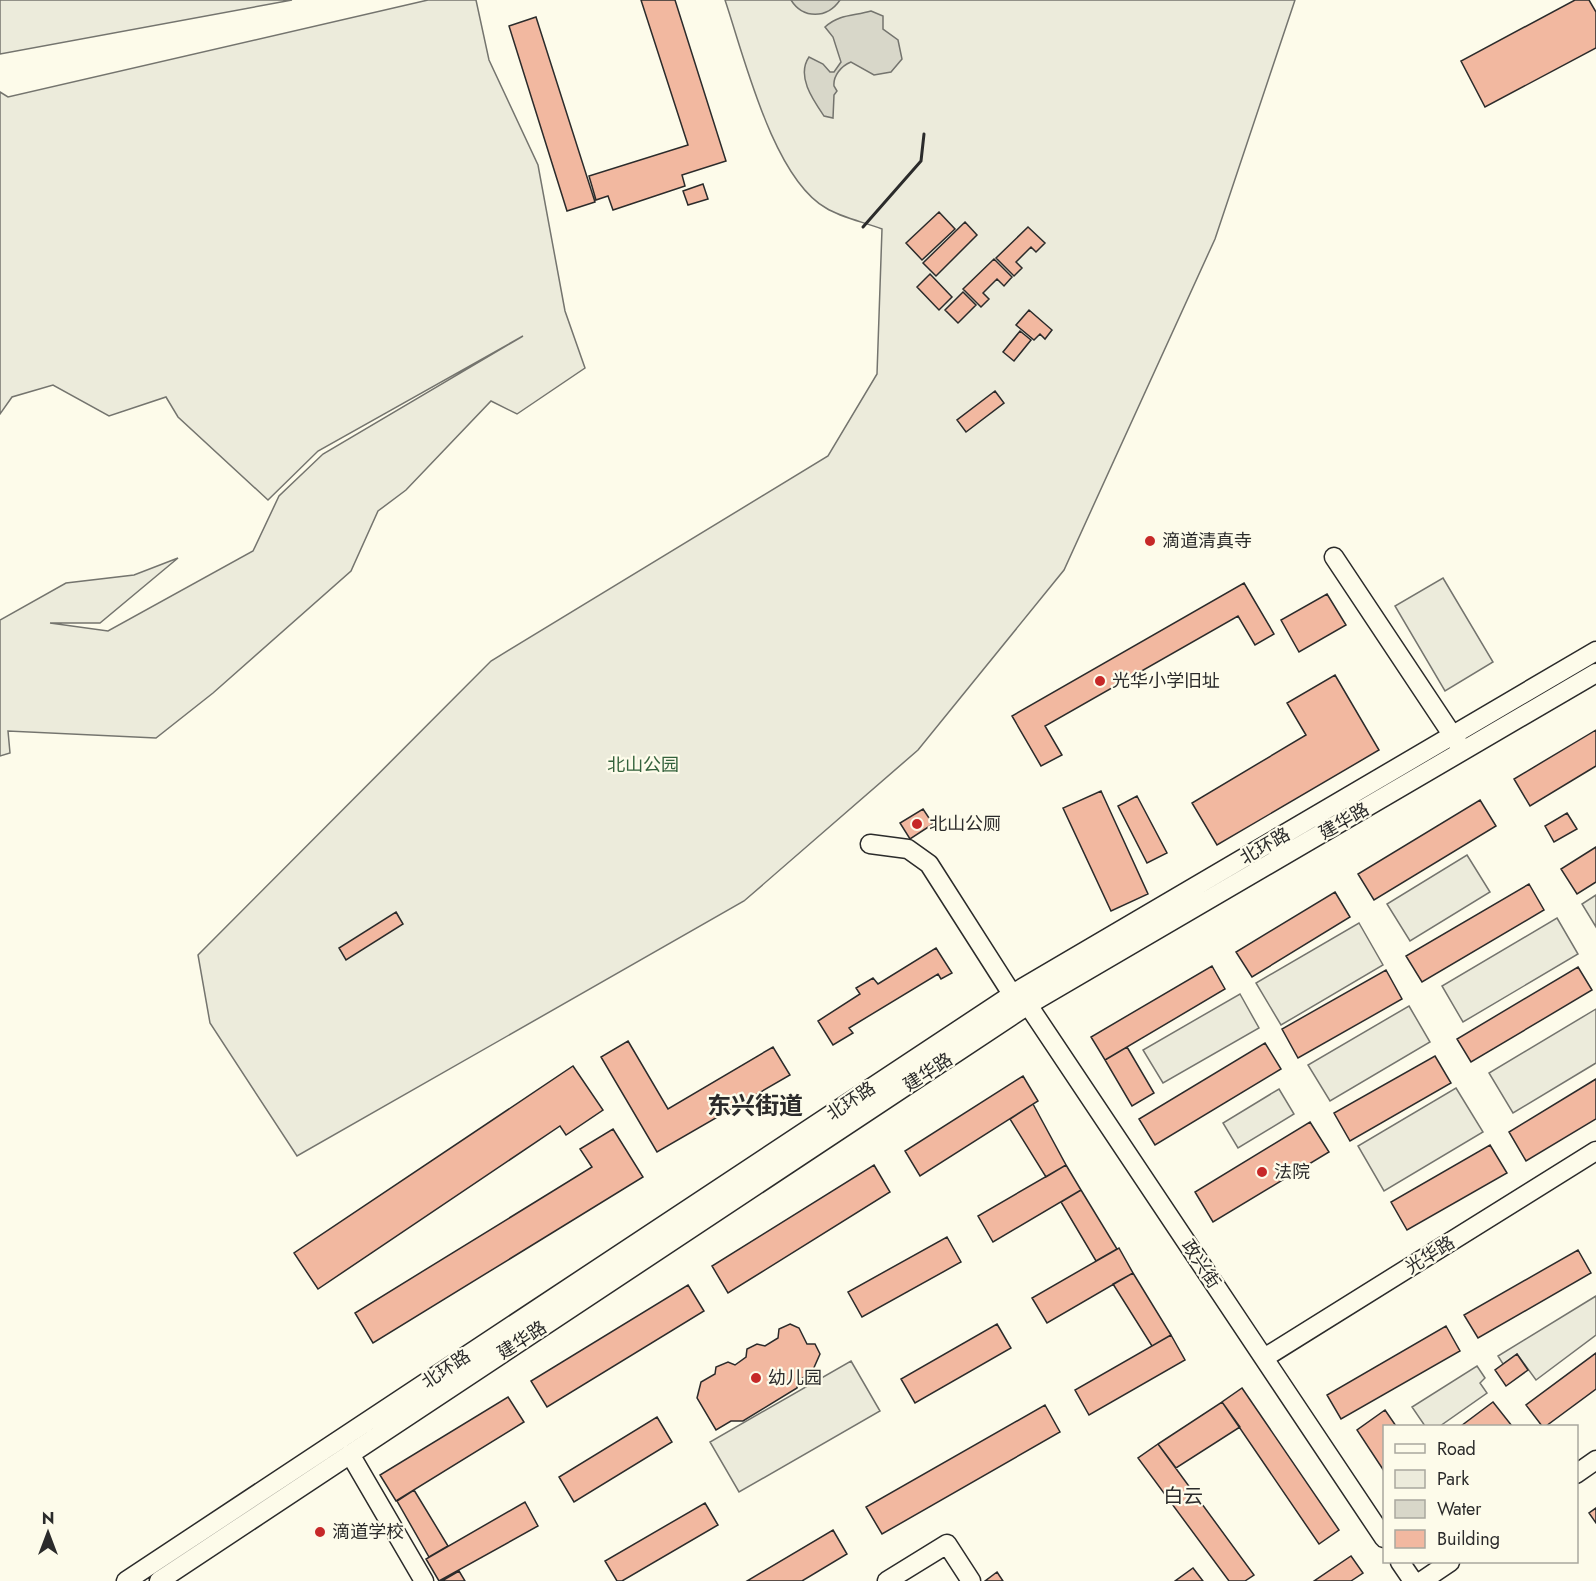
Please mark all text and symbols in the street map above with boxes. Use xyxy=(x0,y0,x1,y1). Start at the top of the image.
place label: 滴道清真寺 xyxy=(1162,528,1252,554)
marker: 滴道清真寺 xyxy=(1143,534,1157,548)
place label: 光华小学旧址 xyxy=(1112,668,1220,694)
marker: 光华小学旧址 xyxy=(1093,674,1107,688)
park label: 北山公园 xyxy=(607,752,679,778)
street label: 建华路 xyxy=(1314,796,1374,846)
place label: 北山公厕 xyxy=(929,811,1001,837)
marker: 北山公厕 xyxy=(910,817,924,831)
street label: 北环路 xyxy=(1235,821,1295,871)
street label: 建华路 xyxy=(898,1046,958,1098)
street label: 北环路 xyxy=(821,1075,881,1127)
district label: 东兴街道 xyxy=(707,1088,803,1123)
place label: 法院 xyxy=(1274,1159,1310,1185)
marker: 法院 xyxy=(1255,1165,1269,1179)
street label: 光华路 xyxy=(1400,1230,1460,1280)
street label: 政兴街 xyxy=(1175,1234,1227,1294)
street label: 建华路 xyxy=(492,1314,552,1366)
street label: 北环路 xyxy=(416,1343,476,1395)
place label: 幼儿园 xyxy=(768,1365,822,1391)
marker: 幼儿园 xyxy=(749,1371,763,1385)
legend xyxy=(1383,1425,1578,1563)
text: Road xyxy=(1437,1436,1476,1462)
text: Park xyxy=(1437,1466,1469,1492)
district label: 白云 xyxy=(1163,1482,1203,1511)
text: Water xyxy=(1437,1496,1482,1522)
north arrow xyxy=(18,1503,78,1563)
text: N xyxy=(42,1507,54,1530)
place label: 滴道学校 xyxy=(332,1519,404,1545)
marker: 滴道学校 xyxy=(313,1525,327,1539)
text: Building xyxy=(1437,1526,1500,1552)

